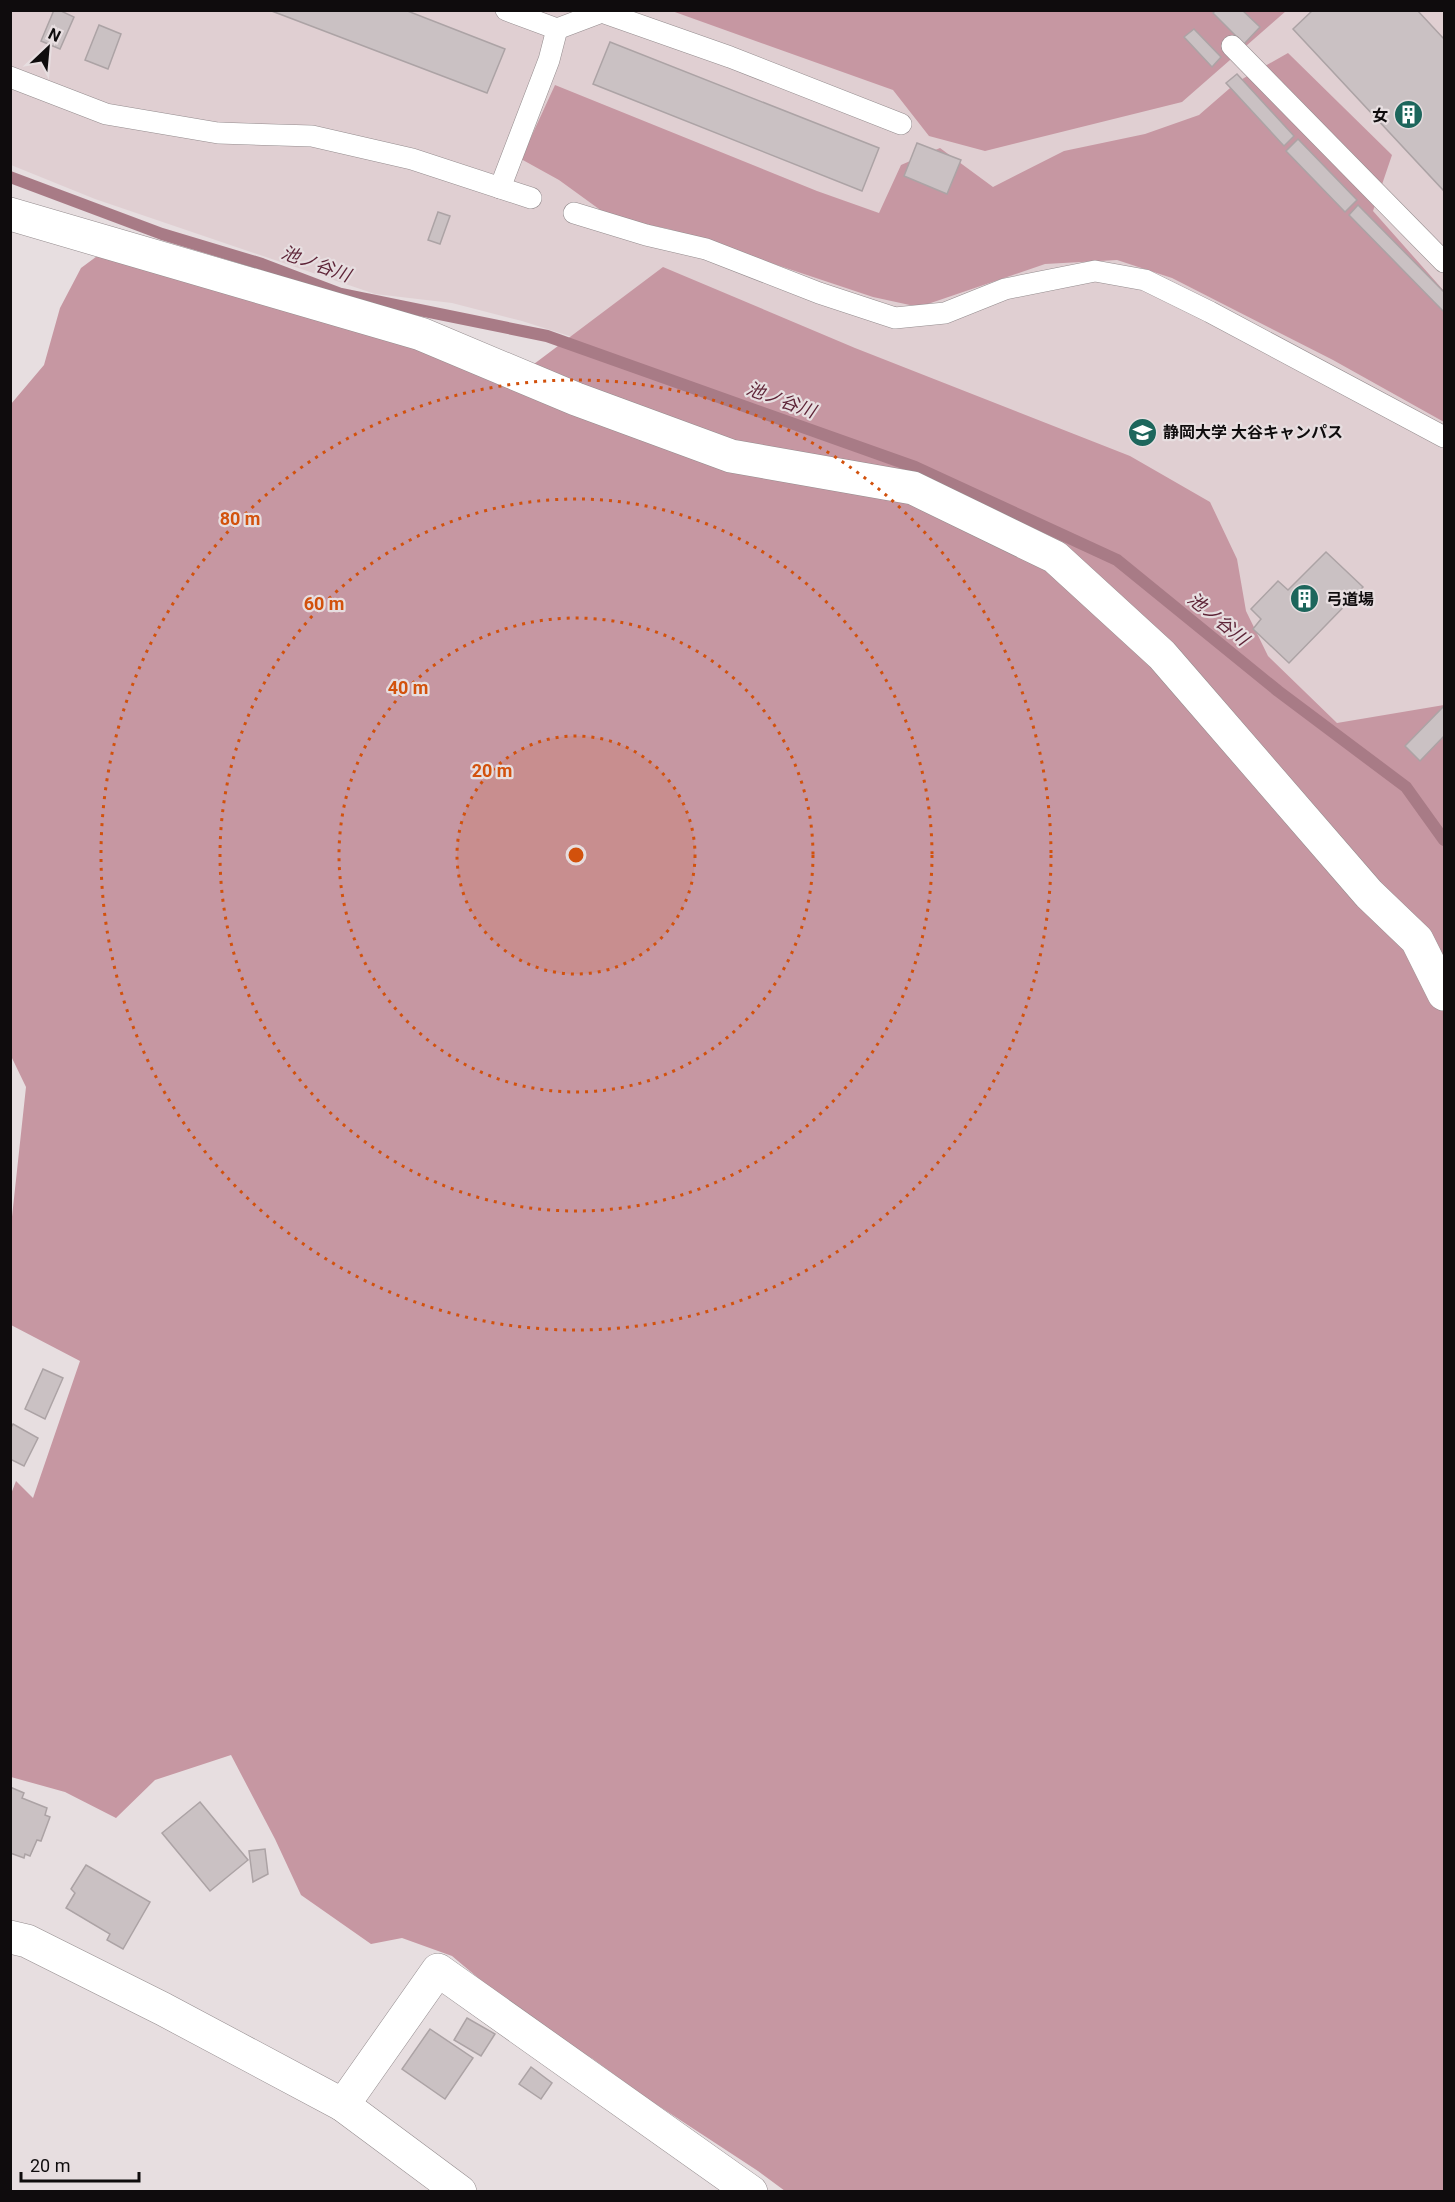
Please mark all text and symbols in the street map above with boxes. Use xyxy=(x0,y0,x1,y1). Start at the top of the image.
north arrow xyxy=(18,18,78,78)
text: N xyxy=(45,24,64,46)
building icon: 女 xyxy=(1393,99,1425,131)
place label: 女 xyxy=(1372,106,1388,125)
water label: 池ノ谷川 xyxy=(279,241,355,286)
water label: 池ノ谷川 xyxy=(744,377,820,422)
school or university icon: 静岡大学 大谷キャンパス xyxy=(1126,416,1158,448)
place label: 静岡大学 大谷キャンパス xyxy=(1163,423,1343,442)
text: 80 m xyxy=(220,508,260,529)
building icon: 弓道場 xyxy=(1289,583,1321,615)
water label: 池ノ谷川 xyxy=(1184,588,1254,651)
place label: 弓道場 xyxy=(1326,590,1374,609)
text: 60 m xyxy=(304,593,344,614)
text: 40 m xyxy=(388,677,428,698)
text: 20 m xyxy=(472,760,512,781)
centre of rings xyxy=(566,845,586,865)
scale bar xyxy=(21,2145,140,2183)
text: 20 m xyxy=(30,2155,70,2176)

